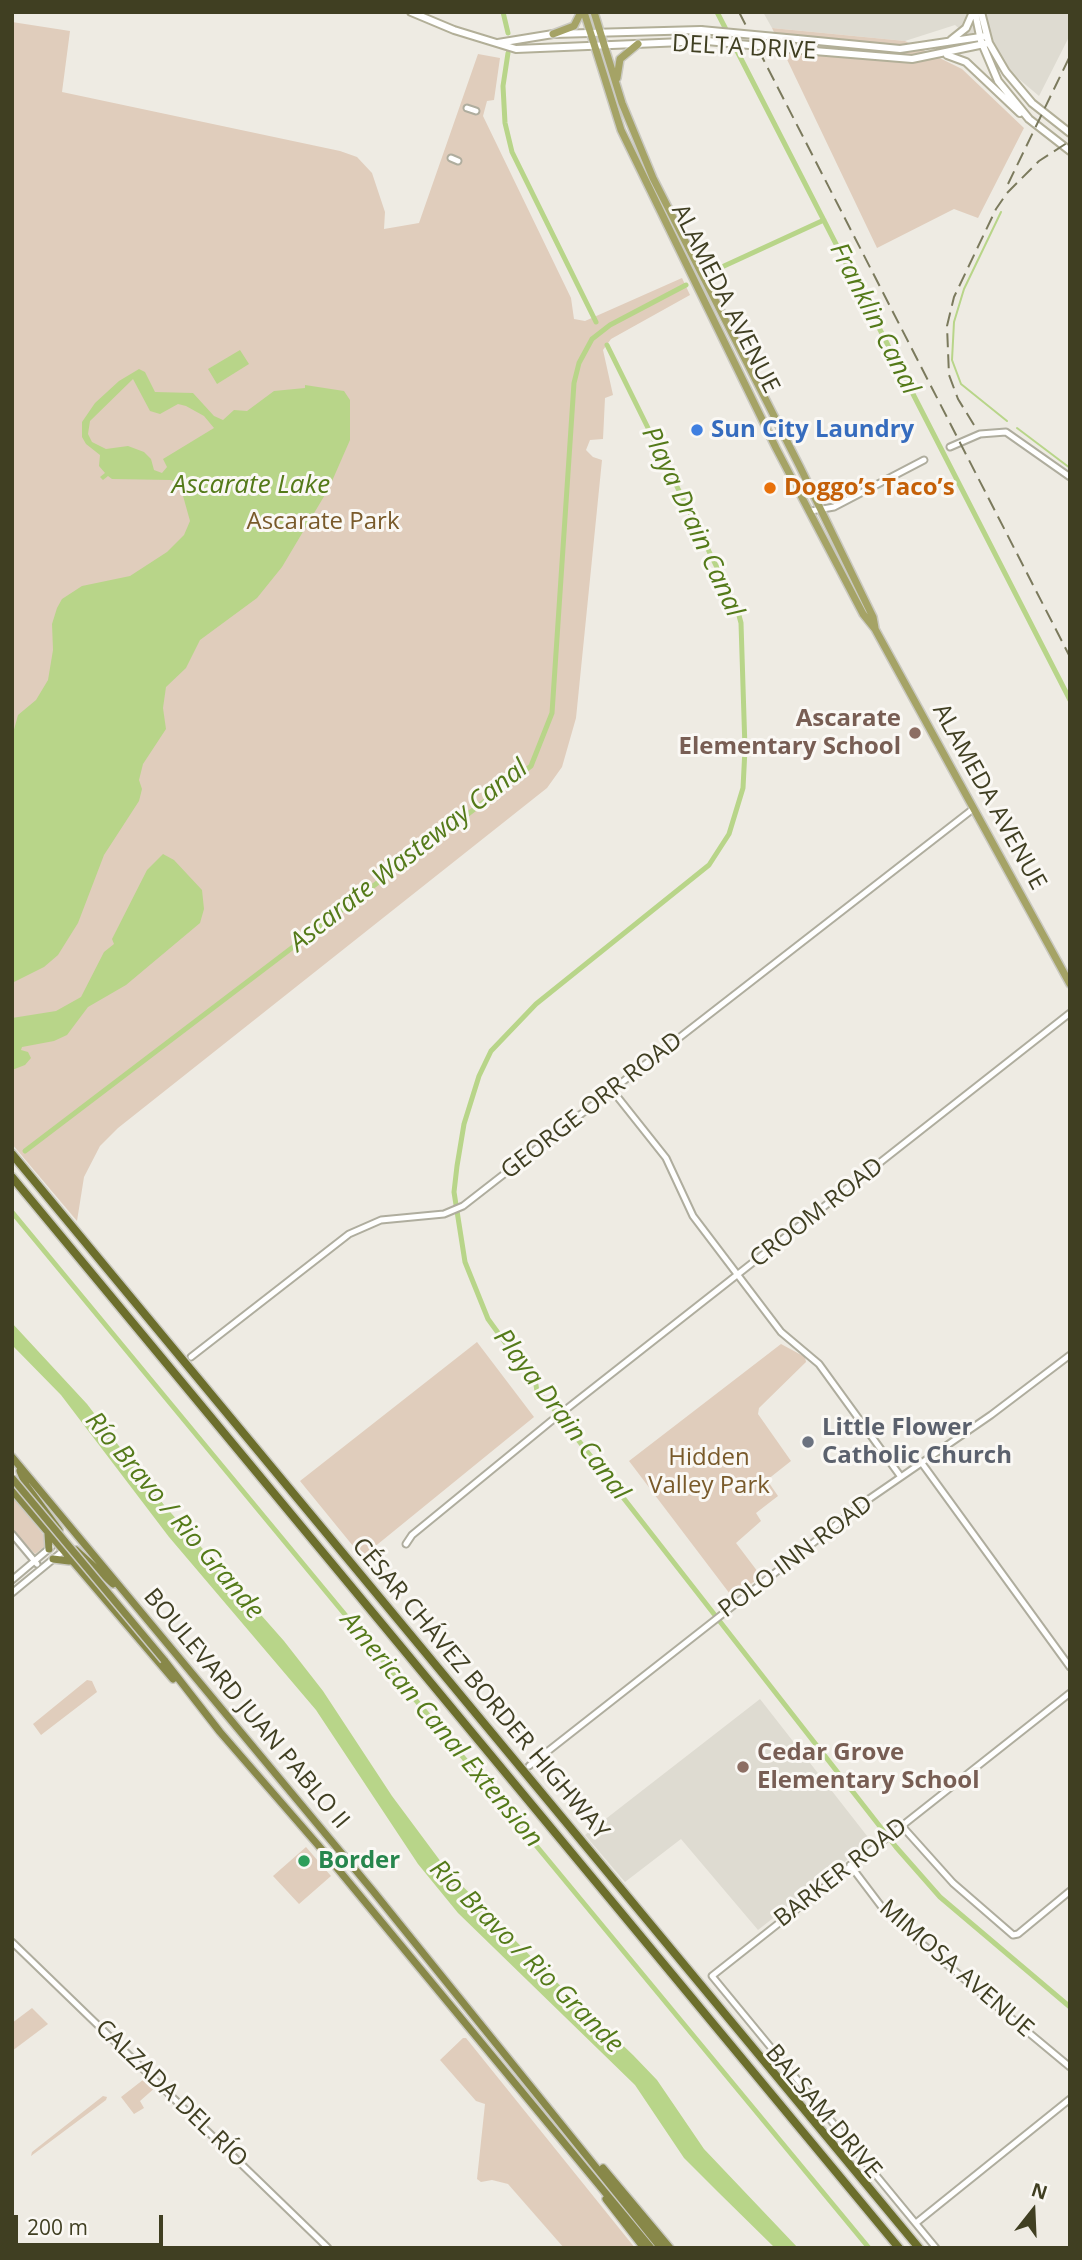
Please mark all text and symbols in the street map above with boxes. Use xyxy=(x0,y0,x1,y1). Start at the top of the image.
street label: DELTA DRIVE xyxy=(671,30,817,66)
street label: ALAMEDA AVENUE xyxy=(665,200,785,398)
water label: Franklin Canal xyxy=(822,238,926,400)
place label: Sun City Laundry xyxy=(711,416,914,444)
water label: Playa Drain Canal xyxy=(634,422,750,622)
marker: Sun City Laundry xyxy=(689,422,705,438)
water label: Ascarate Lake xyxy=(172,470,330,502)
place label: Doggo’s Taco’s xyxy=(784,474,955,502)
marker: Doggo’s Taco’s xyxy=(762,480,778,496)
park label: Ascarate Park xyxy=(246,508,400,536)
street label: ALAMEDA AVENUE xyxy=(926,699,1052,895)
place label: Ascarate Elementary School xyxy=(678,705,901,761)
marker: Ascarate Elementary School xyxy=(907,725,923,741)
water label: Ascarate Wasteway Canal xyxy=(284,753,534,959)
street label: GEORGE ORR ROAD xyxy=(496,1026,688,1186)
street label: CROOM ROAD xyxy=(745,1152,889,1274)
water label: Playa Drain Canal xyxy=(486,1323,636,1507)
water label: Río Bravo / Rio Grande xyxy=(78,1406,270,1626)
place label: Little Flower Catholic Church xyxy=(822,1414,1012,1470)
marker: Little Flower Catholic Church xyxy=(800,1434,816,1450)
park label: Hidden Valley Park xyxy=(648,1444,770,1500)
street label: POLO INN ROAD xyxy=(713,1490,879,1624)
street label: CÉSAR CHÁVEZ BORDER HIGHWAY xyxy=(345,1532,615,1846)
street label: BOULEVARD JUAN PABLO II xyxy=(137,1583,355,1835)
water label: American Canal Extension xyxy=(333,1606,549,1854)
place label: Cedar Grove Elementary School xyxy=(757,1739,980,1795)
marker: Cedar Grove Elementary School xyxy=(735,1759,751,1775)
street label: BARKER ROAD xyxy=(769,1812,913,1934)
place label: Border xyxy=(318,1847,400,1875)
marker: Border xyxy=(296,1853,312,1869)
water label: Río Bravo / Rio Grande xyxy=(423,1854,629,2060)
street label: MIMOSA AVENUE xyxy=(873,1894,1039,2044)
street label: CALZADA DEL RÍO xyxy=(89,2014,253,2174)
street label: BALSAM DRIVE xyxy=(759,2039,887,2185)
north arrow xyxy=(998,2176,1068,2246)
text: N xyxy=(1028,2176,1051,2206)
scale bar xyxy=(18,2200,166,2244)
text: 200 m xyxy=(27,2213,88,2241)

